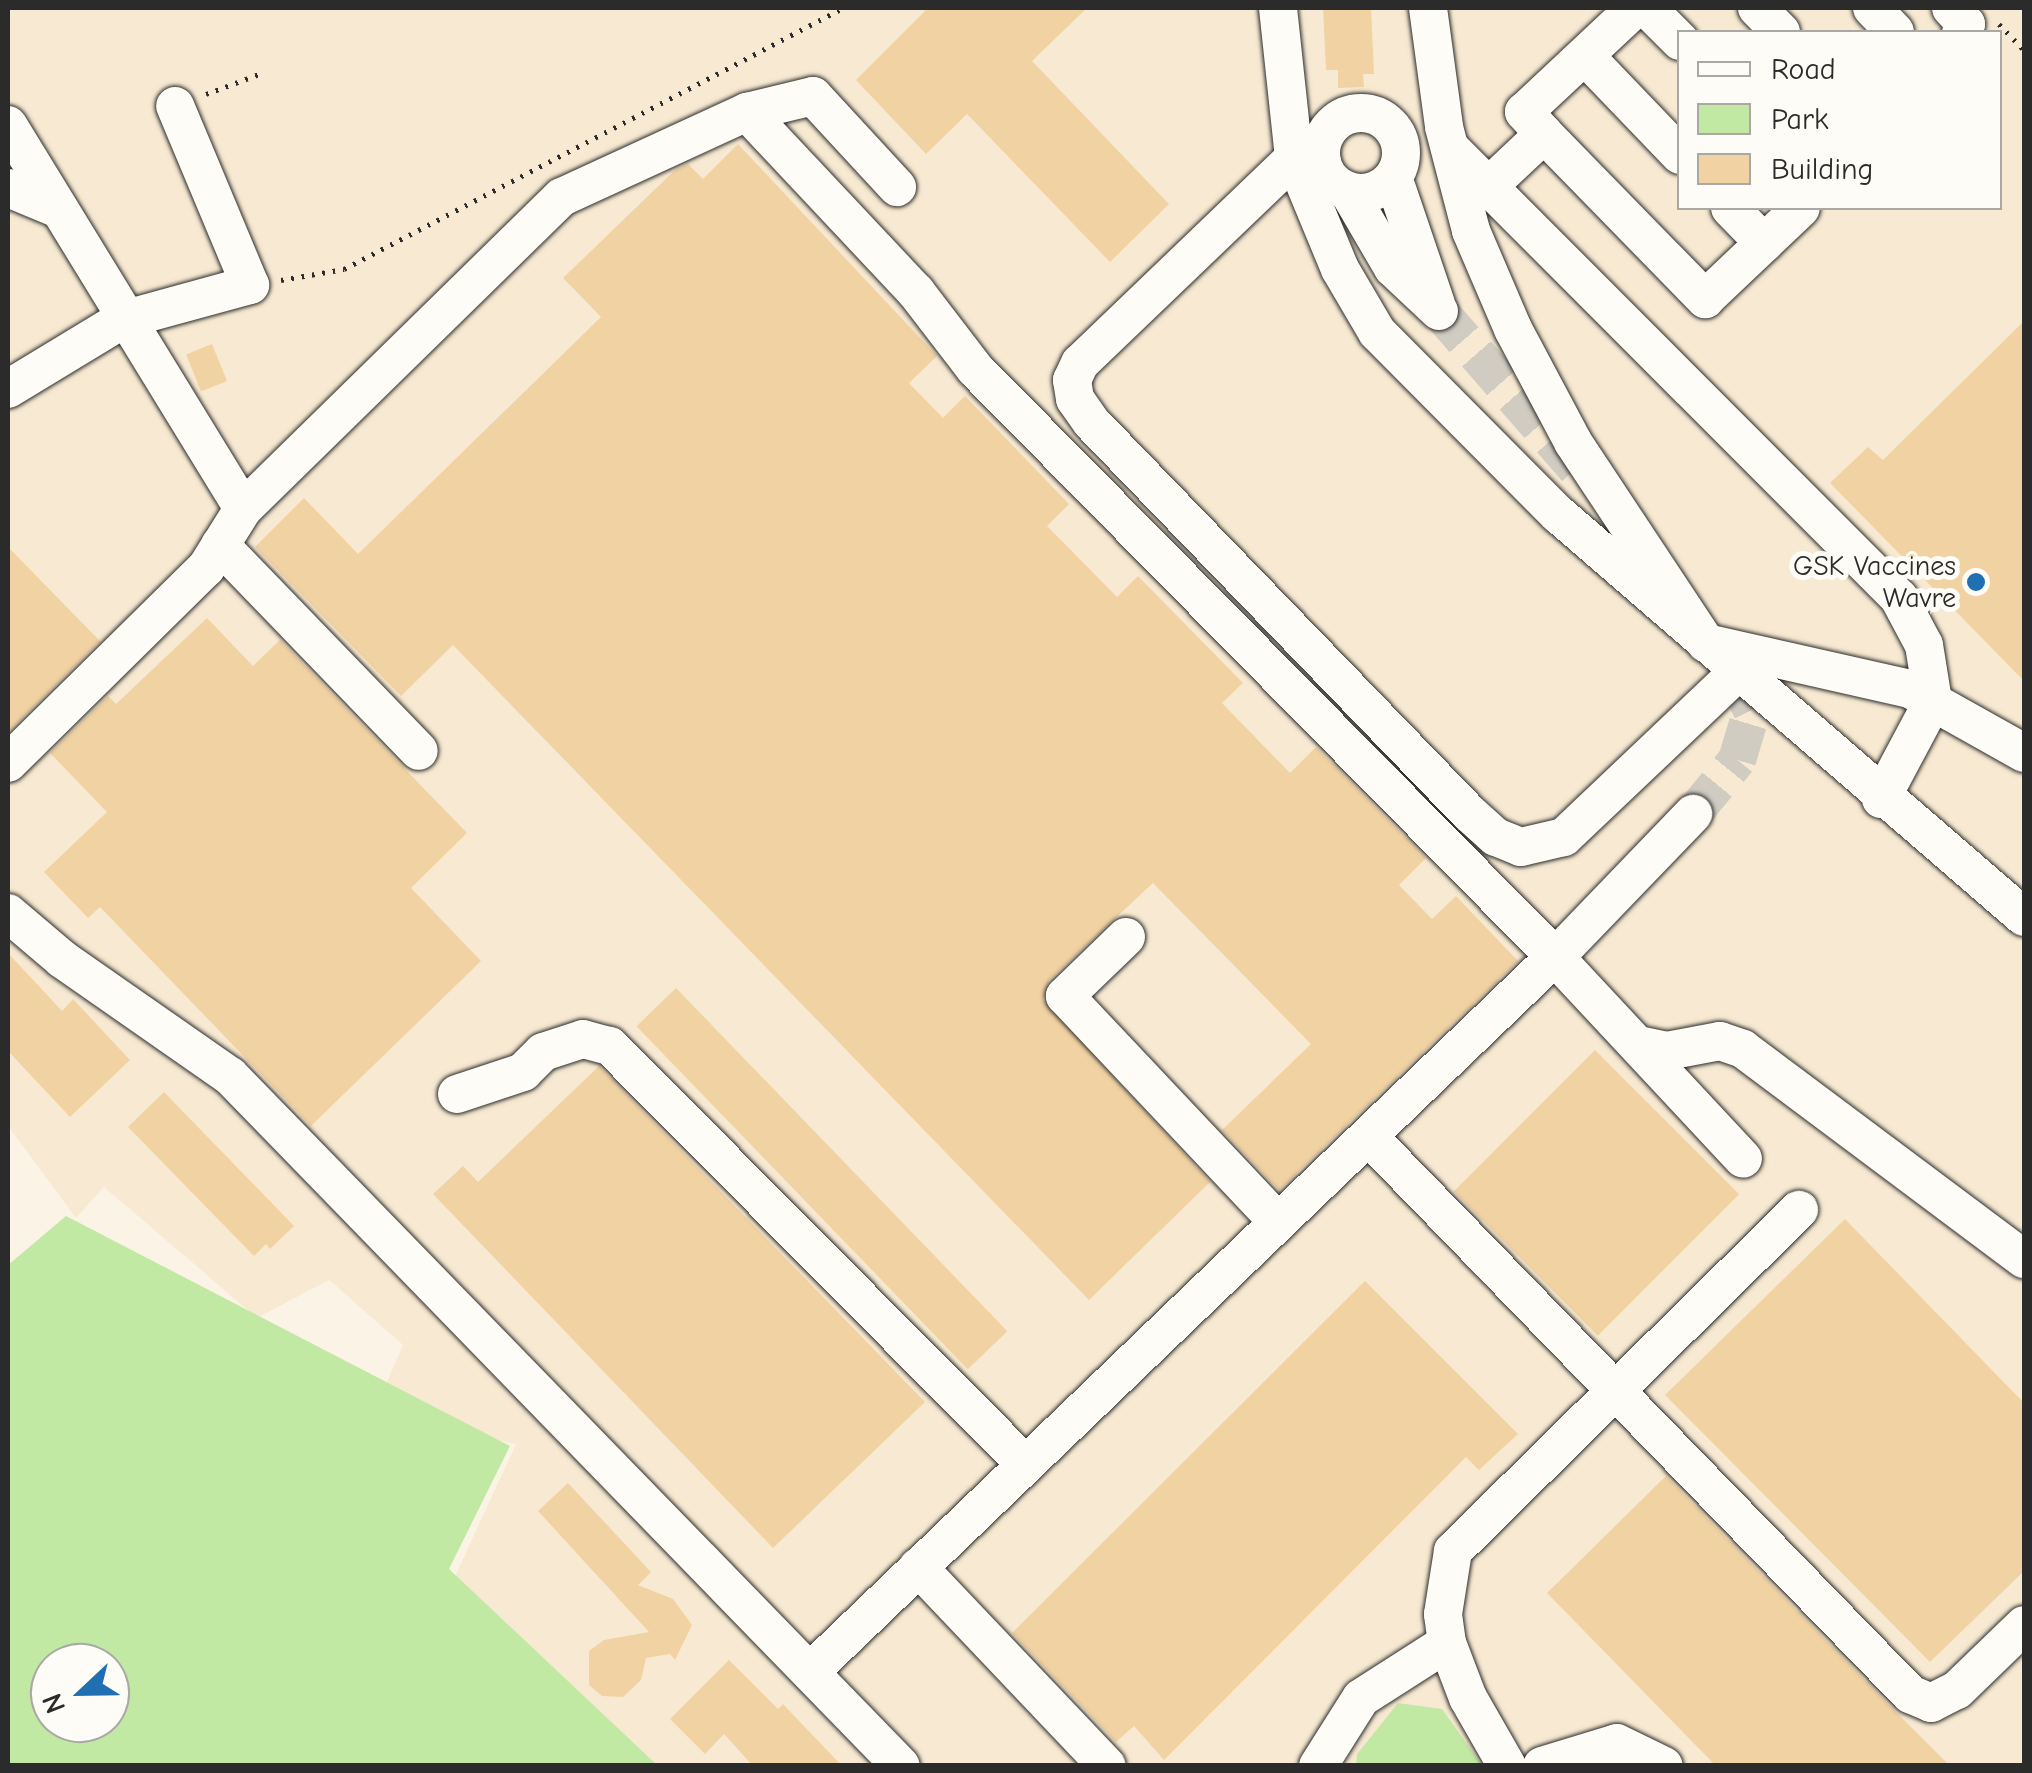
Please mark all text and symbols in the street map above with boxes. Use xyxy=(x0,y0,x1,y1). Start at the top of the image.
legend xyxy=(1677,30,2002,210)
text: Road xyxy=(1771,52,1836,87)
text: Park xyxy=(1771,102,1828,137)
text: Building xyxy=(1771,152,1874,187)
place label: GSK Vaccines Wavre xyxy=(1793,549,1956,615)
marker: GSK Vaccines Wavre xyxy=(1965,571,1987,593)
north arrow xyxy=(30,1643,130,1743)
text: N xyxy=(36,1689,72,1718)

